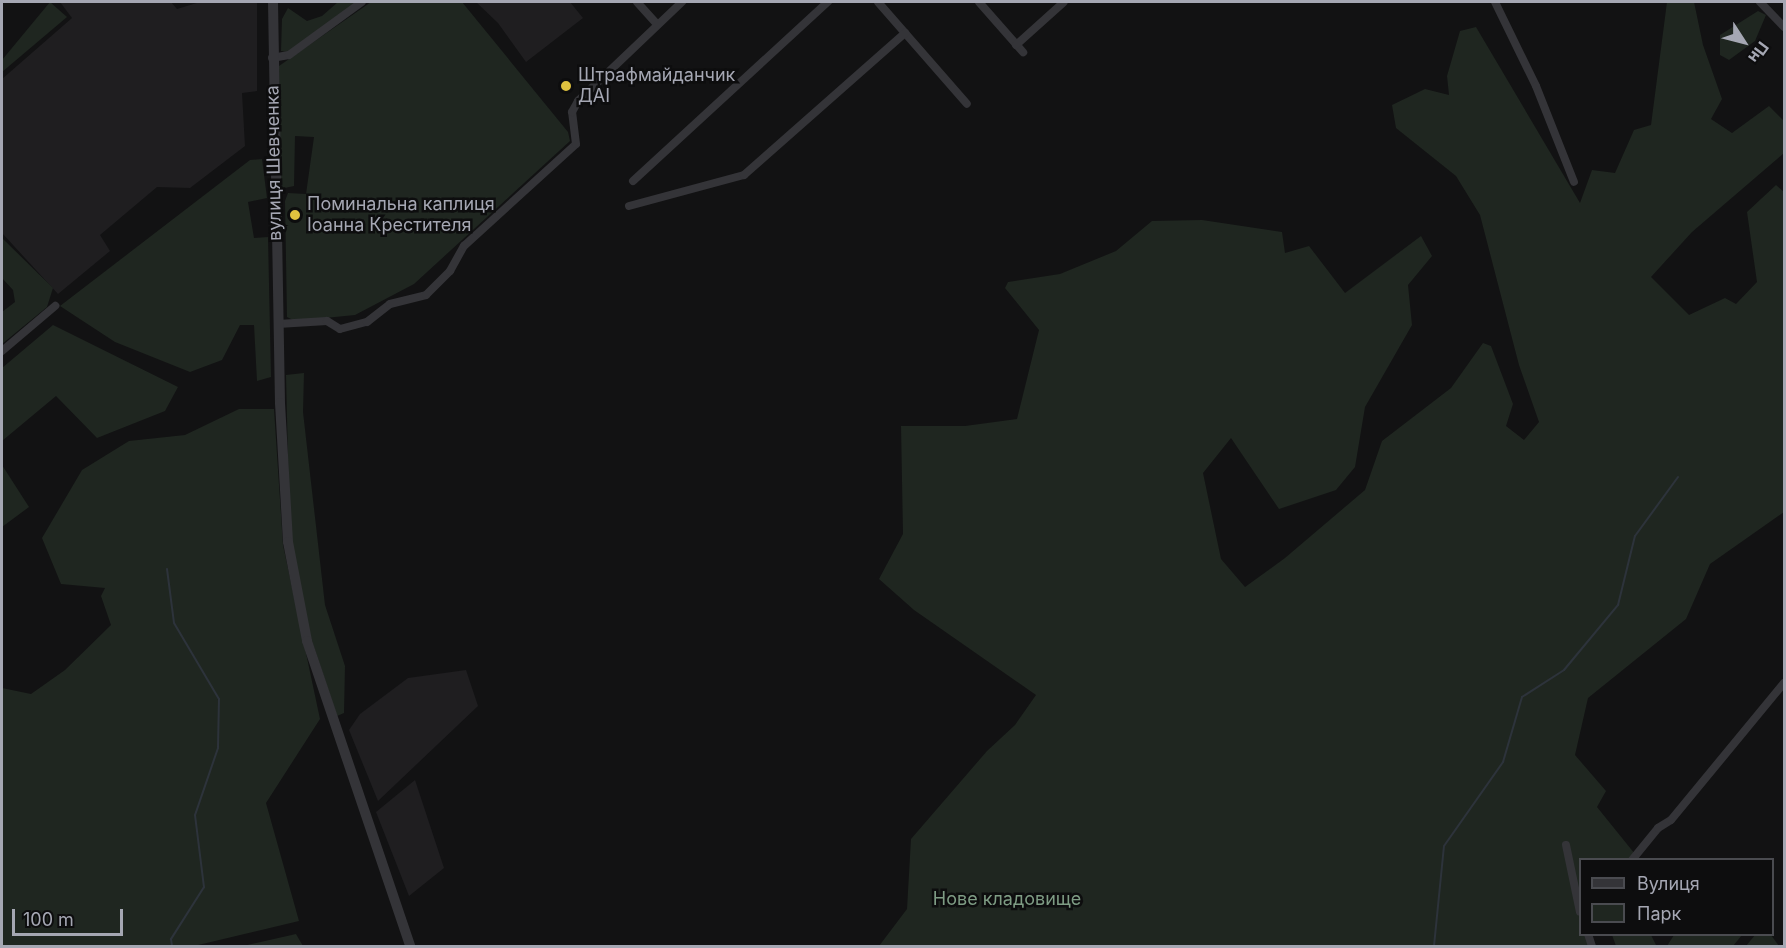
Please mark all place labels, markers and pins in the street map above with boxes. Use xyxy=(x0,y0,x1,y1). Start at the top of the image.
place label: Штрафмайданчик ДАІ xyxy=(578,65,735,107)
marker: Штрафмайданчик ДАІ xyxy=(559,79,573,93)
place label: Поминальна каплиця Іоанна Крестителя xyxy=(307,194,495,236)
marker: Поминальна каплиця Іоанна Крестителя xyxy=(288,208,302,222)

